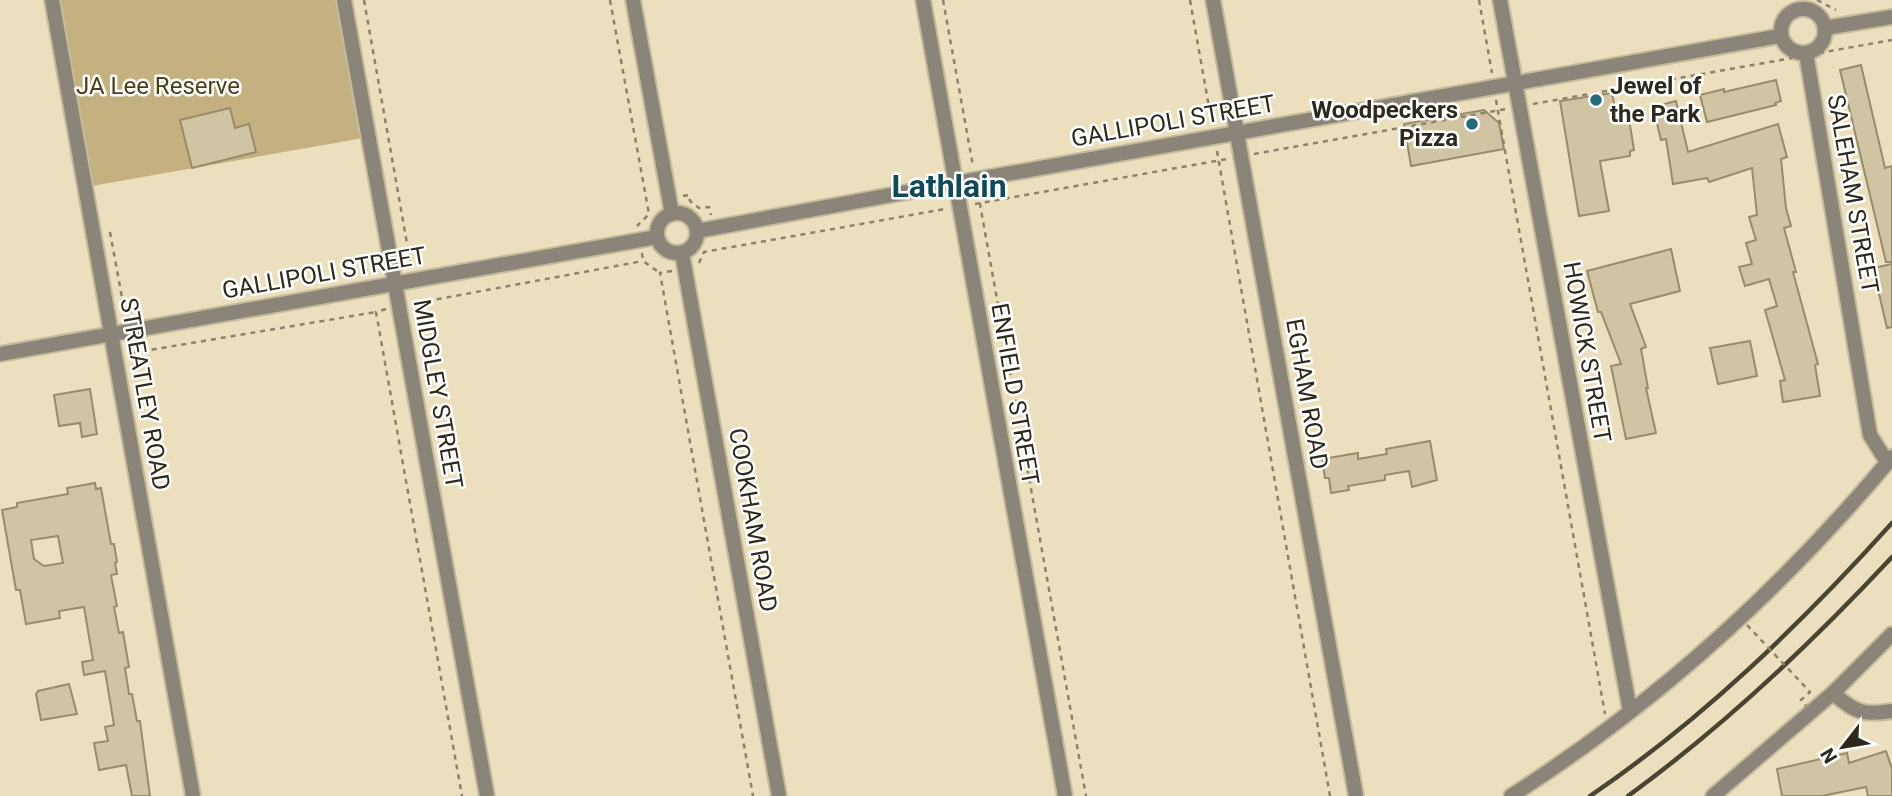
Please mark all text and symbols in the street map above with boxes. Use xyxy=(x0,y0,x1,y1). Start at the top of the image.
park label: JA Lee Reserve xyxy=(76,72,240,100)
place label: Jewel of the Park xyxy=(1610,72,1702,128)
street label: GALLIPOLI STREET xyxy=(1069,89,1277,153)
marker: Jewel of the Park xyxy=(1588,92,1604,108)
street label: SALEHAM STREET xyxy=(1822,92,1884,296)
place label: Woodpeckers Pizza xyxy=(1311,96,1458,152)
marker: Woodpeckers Pizza xyxy=(1464,116,1480,132)
district label: Lathlain xyxy=(891,167,1007,205)
street label: GALLIPOLI STREET xyxy=(220,241,428,305)
street label: HOWICK STREET xyxy=(1557,259,1617,445)
street label: STREATLEY ROAD xyxy=(114,296,176,492)
street label: MIDGLEY STREET xyxy=(408,297,468,491)
street label: ENFIELD STREET xyxy=(985,301,1045,487)
street label: EGHAM ROAD xyxy=(1280,317,1334,471)
street label: COOKHAM ROAD xyxy=(723,426,783,614)
north arrow xyxy=(1808,712,1878,782)
text: N xyxy=(1816,744,1842,767)

